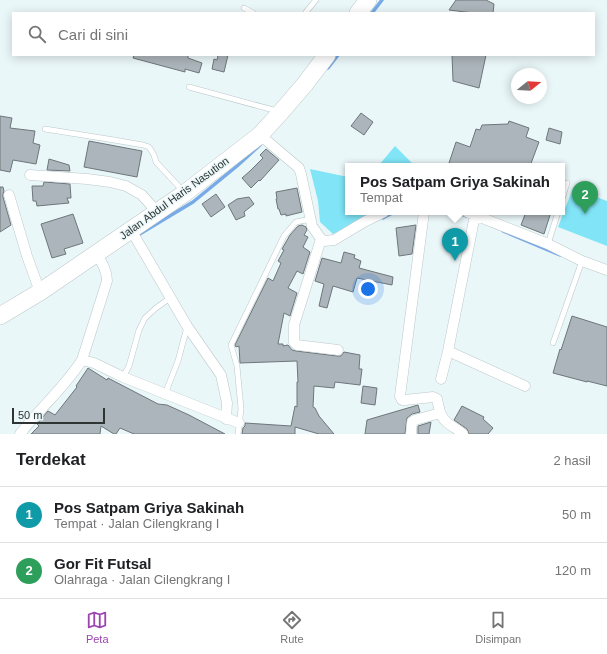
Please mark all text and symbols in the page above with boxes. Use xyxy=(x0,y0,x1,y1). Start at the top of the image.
search box xyxy=(12,12,595,56)
icon: search xyxy=(26,23,48,45)
text: Cari di sini xyxy=(58,26,128,43)
north arrow xyxy=(511,68,547,104)
street label: Jalan Abdul Haris Nasution xyxy=(117,154,231,242)
popup xyxy=(345,163,565,215)
text: Pos Satpam Griya Sakinah xyxy=(360,173,550,190)
pin: 2 xyxy=(572,181,598,214)
text: Tempat xyxy=(360,190,403,205)
pin: 1 xyxy=(442,228,468,261)
your location xyxy=(358,279,378,299)
scale bar xyxy=(12,406,105,425)
text: 50 m xyxy=(18,409,42,421)
text: Terdekat xyxy=(16,450,86,469)
text: 2 hasil xyxy=(553,453,591,468)
text: Pos Satpam Griya Sakinah xyxy=(54,499,244,516)
text: 1 xyxy=(25,507,33,522)
text: 50 m xyxy=(562,507,591,522)
text: Tempat · Jalan Cilengkrang I xyxy=(54,516,219,531)
text: Gor Fit Futsal xyxy=(54,555,152,572)
text: 2 xyxy=(25,563,33,578)
text: 120 m xyxy=(555,563,591,578)
text: Olahraga · Jalan Cilengkrang I xyxy=(54,572,230,587)
tab: Peta xyxy=(86,609,109,645)
tab: Rute xyxy=(280,609,304,645)
tab: Disimpan xyxy=(475,609,521,645)

